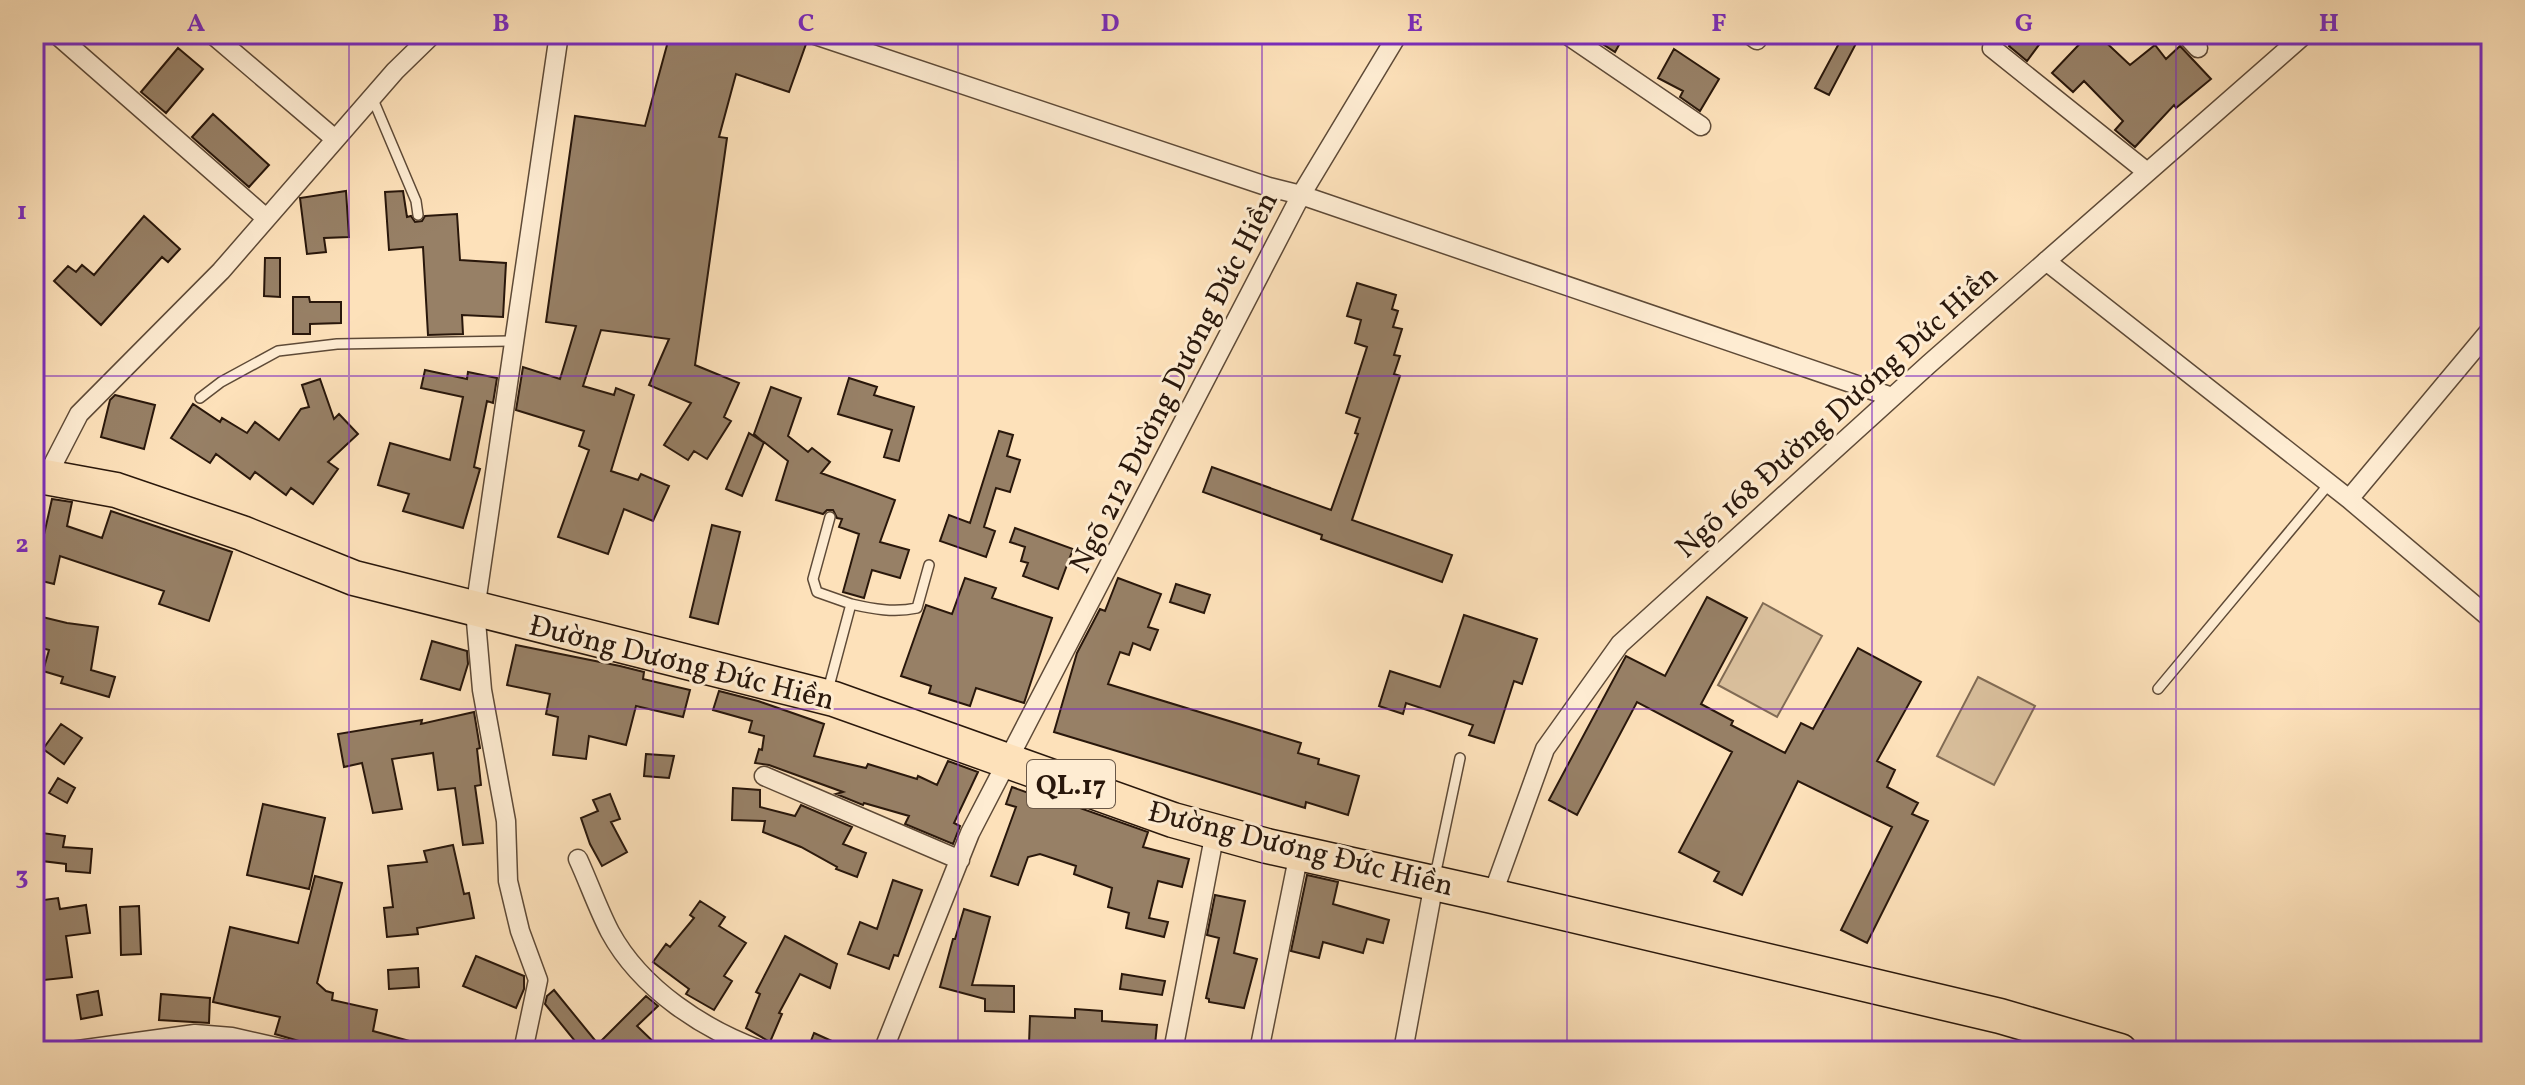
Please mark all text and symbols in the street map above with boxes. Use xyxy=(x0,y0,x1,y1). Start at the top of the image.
text: A xyxy=(187,6,206,42)
text: B xyxy=(492,6,510,42)
text: C xyxy=(798,6,814,42)
text: D xyxy=(1100,6,1120,42)
text: E xyxy=(1407,6,1423,42)
text: F xyxy=(1711,6,1727,42)
text: G xyxy=(2015,6,2033,42)
text: H xyxy=(2319,6,2339,42)
street label: Ngõ 212 Đường Dương Đức Hiền xyxy=(1060,185,1290,581)
text: 1 xyxy=(17,194,27,230)
street label: Ngõ 168 Đường Dương Đức Hiền xyxy=(1667,256,2008,569)
text: 2 xyxy=(15,527,29,563)
street label: Đường Dương Đức Hiền xyxy=(524,606,839,722)
road number: QL.17 xyxy=(1027,760,1115,808)
street label: Đường Dương Đức Hiền xyxy=(1143,792,1458,908)
text: 3 xyxy=(15,859,29,895)

